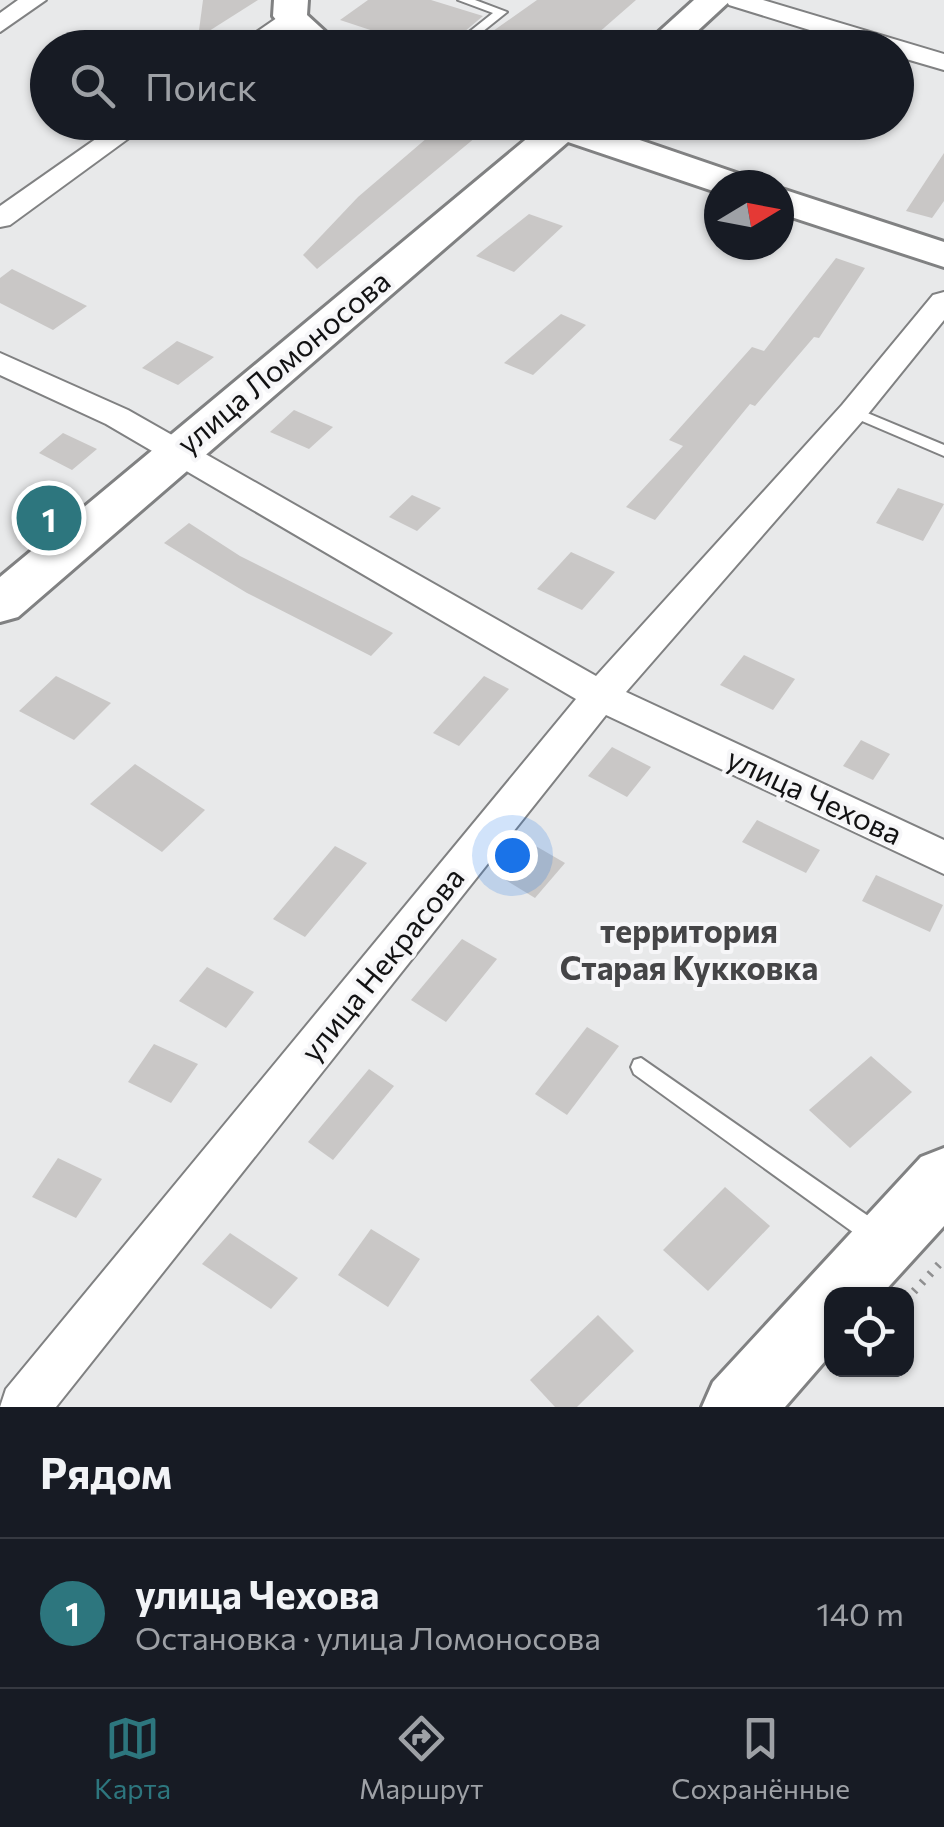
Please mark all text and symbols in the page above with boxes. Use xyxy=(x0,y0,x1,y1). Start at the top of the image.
search box xyxy=(30,30,914,140)
icon: search xyxy=(65,58,120,113)
text: Поиск xyxy=(145,62,257,109)
north arrow xyxy=(704,170,794,260)
street label: улица Ломоносова xyxy=(168,261,396,461)
pin: 1 xyxy=(17,480,82,556)
street label: улица Чехова xyxy=(722,738,908,851)
your location xyxy=(487,830,538,881)
street label: улица Некрасова xyxy=(291,859,471,1068)
district label: территория Старая Кукковка xyxy=(560,910,818,987)
map controls xyxy=(824,1287,914,1377)
button: locate xyxy=(824,1287,914,1377)
text: Рядом xyxy=(40,1446,172,1498)
text: улица Чехова xyxy=(135,1570,379,1617)
text: 1 xyxy=(65,1593,80,1633)
text: 140 m xyxy=(816,1593,904,1633)
text: Остановка · улица Ломоносова xyxy=(135,1617,601,1657)
tab: Карта xyxy=(94,1711,171,1805)
tab: Маршрут xyxy=(359,1711,483,1805)
tab: Сохранённые xyxy=(671,1711,850,1805)

